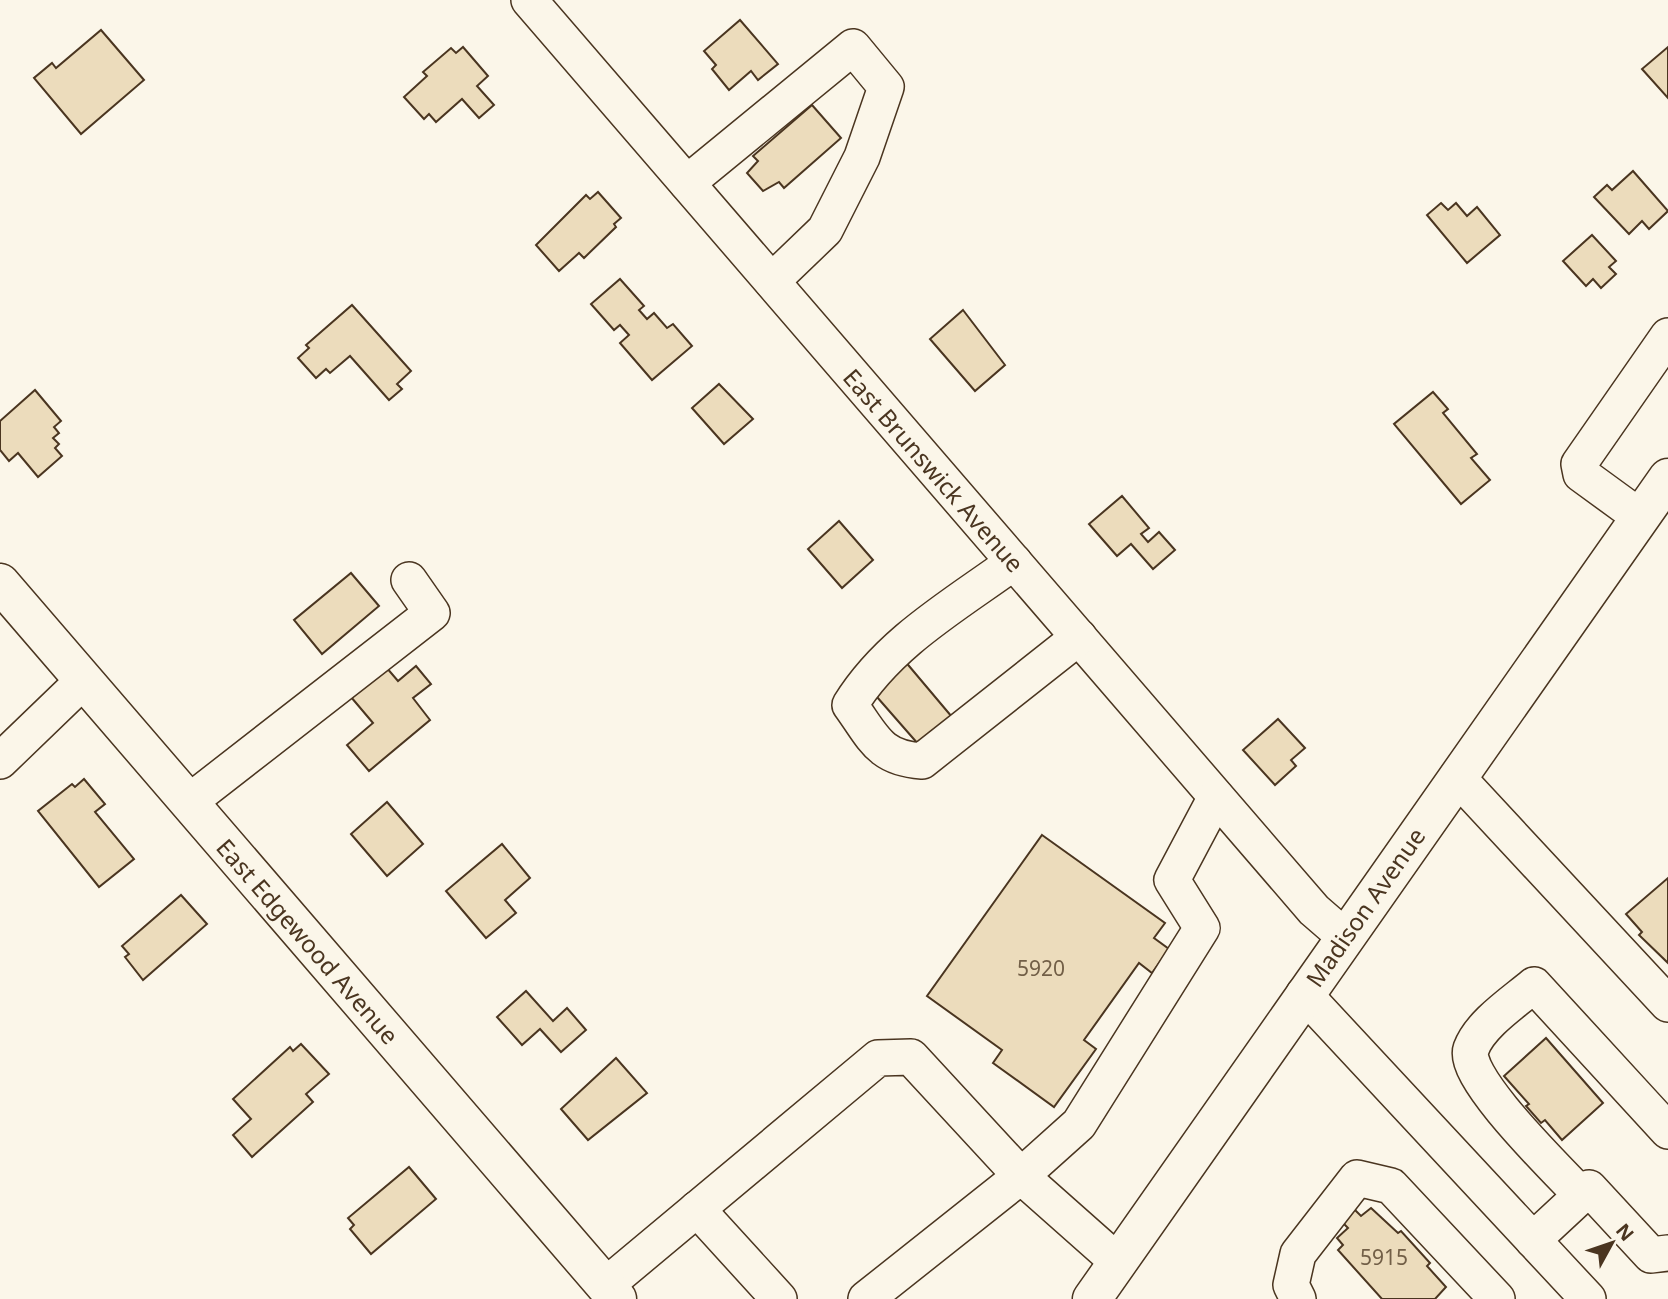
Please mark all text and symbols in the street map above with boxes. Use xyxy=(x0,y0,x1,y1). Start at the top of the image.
street label: East Brunswick Avenue xyxy=(836,361,1032,579)
street label: Madison Avenue xyxy=(1298,821,1432,993)
street label: East Edgewood Avenue xyxy=(210,831,406,1051)
house number: 5920 xyxy=(1017,954,1065,982)
north arrow xyxy=(1577,1208,1647,1278)
text: N xyxy=(1610,1218,1640,1246)
house number: 5915 xyxy=(1360,1243,1408,1271)

